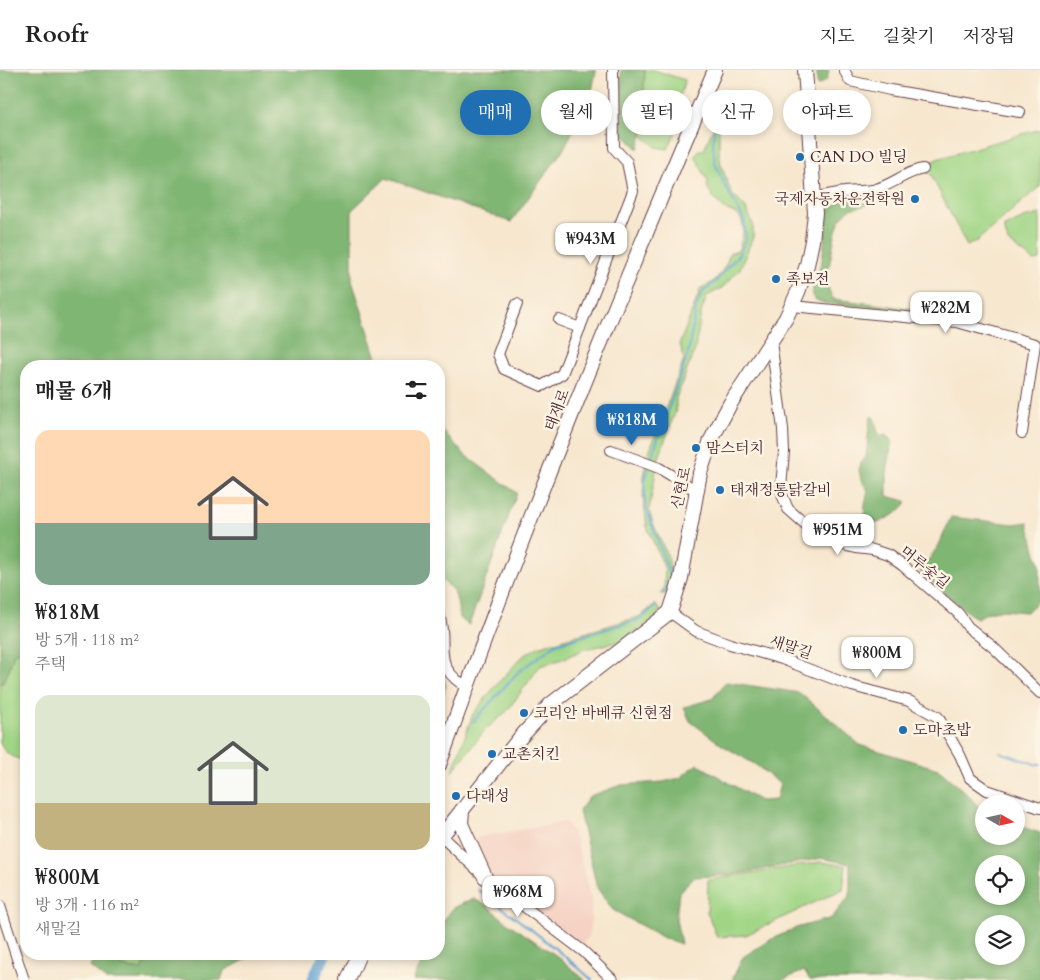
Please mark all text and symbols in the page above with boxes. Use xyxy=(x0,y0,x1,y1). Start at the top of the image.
text: Roofr xyxy=(25,18,89,51)
text: 지도 xyxy=(820,24,855,49)
text: 길찾기 xyxy=(883,24,935,49)
text: 저장됨 xyxy=(963,24,1015,49)
chip: 매매 xyxy=(460,90,531,135)
chip: 월세 xyxy=(541,90,612,135)
chip: 필터 xyxy=(622,90,692,135)
chip: 신규 xyxy=(702,90,773,135)
chip: 아파트 xyxy=(783,90,871,135)
place label: CAN DO 빌딩 xyxy=(810,147,907,167)
marker: CAN DO 빌딩 xyxy=(794,151,806,163)
place label: 국제자동차운전학원 xyxy=(775,189,905,209)
marker: 국제자동차운전학원 xyxy=(909,193,921,205)
pin: ₩943M xyxy=(556,222,626,265)
text: ₩943M xyxy=(566,228,616,250)
place label: 족보전 xyxy=(786,269,829,289)
marker: 족보전 xyxy=(770,273,782,285)
pin: ₩282M xyxy=(911,292,981,334)
text: ₩282M xyxy=(921,297,971,319)
icon: filters xyxy=(402,376,430,404)
text: 매물 6개 xyxy=(35,377,112,406)
street label: 태재로 xyxy=(540,386,574,434)
pin: ₩818M xyxy=(597,404,667,446)
text: ₩818M xyxy=(607,409,657,431)
place label: 맘스터치 xyxy=(706,438,764,458)
marker: 맘스터치 xyxy=(690,442,702,454)
icon: home xyxy=(188,463,278,553)
street label: 신현로 xyxy=(666,464,696,511)
place label: 태재정통닭갈비 xyxy=(730,480,831,500)
marker: 태재정통닭갈비 xyxy=(714,484,726,496)
pin: ₩951M xyxy=(803,514,873,556)
text: ₩951M xyxy=(813,519,863,541)
street label: 머루숯길 xyxy=(896,541,954,593)
text: ₩818M xyxy=(35,598,100,627)
text: 방 5개 · 118 m² xyxy=(35,629,139,651)
street label: 새말길 xyxy=(767,630,815,664)
pin: ₩800M xyxy=(842,636,912,679)
text: ₩800M xyxy=(852,642,902,664)
text: 주택 xyxy=(35,653,66,675)
place label: 코리안 바베큐 신현점 xyxy=(534,703,672,723)
marker: 코리안 바베큐 신현점 xyxy=(518,707,530,719)
place label: 도마초밥 xyxy=(913,720,971,740)
marker: 도마초밥 xyxy=(897,724,909,736)
icon: home xyxy=(188,728,278,818)
place label: 교촌치킨 xyxy=(502,744,560,764)
marker: 교촌치킨 xyxy=(486,748,498,760)
place label: 다래성 xyxy=(466,786,509,806)
marker: 다래성 xyxy=(450,790,462,802)
north arrow xyxy=(975,795,1025,845)
map controls xyxy=(975,795,1025,965)
button: locate xyxy=(975,855,1025,905)
text: ₩800M xyxy=(35,863,100,892)
pin: ₩968M xyxy=(483,876,553,918)
text: ₩968M xyxy=(493,881,543,903)
text: 방 3개 · 116 m² xyxy=(35,894,139,916)
button: layers xyxy=(975,915,1025,965)
text: 새말길 xyxy=(35,918,81,940)

